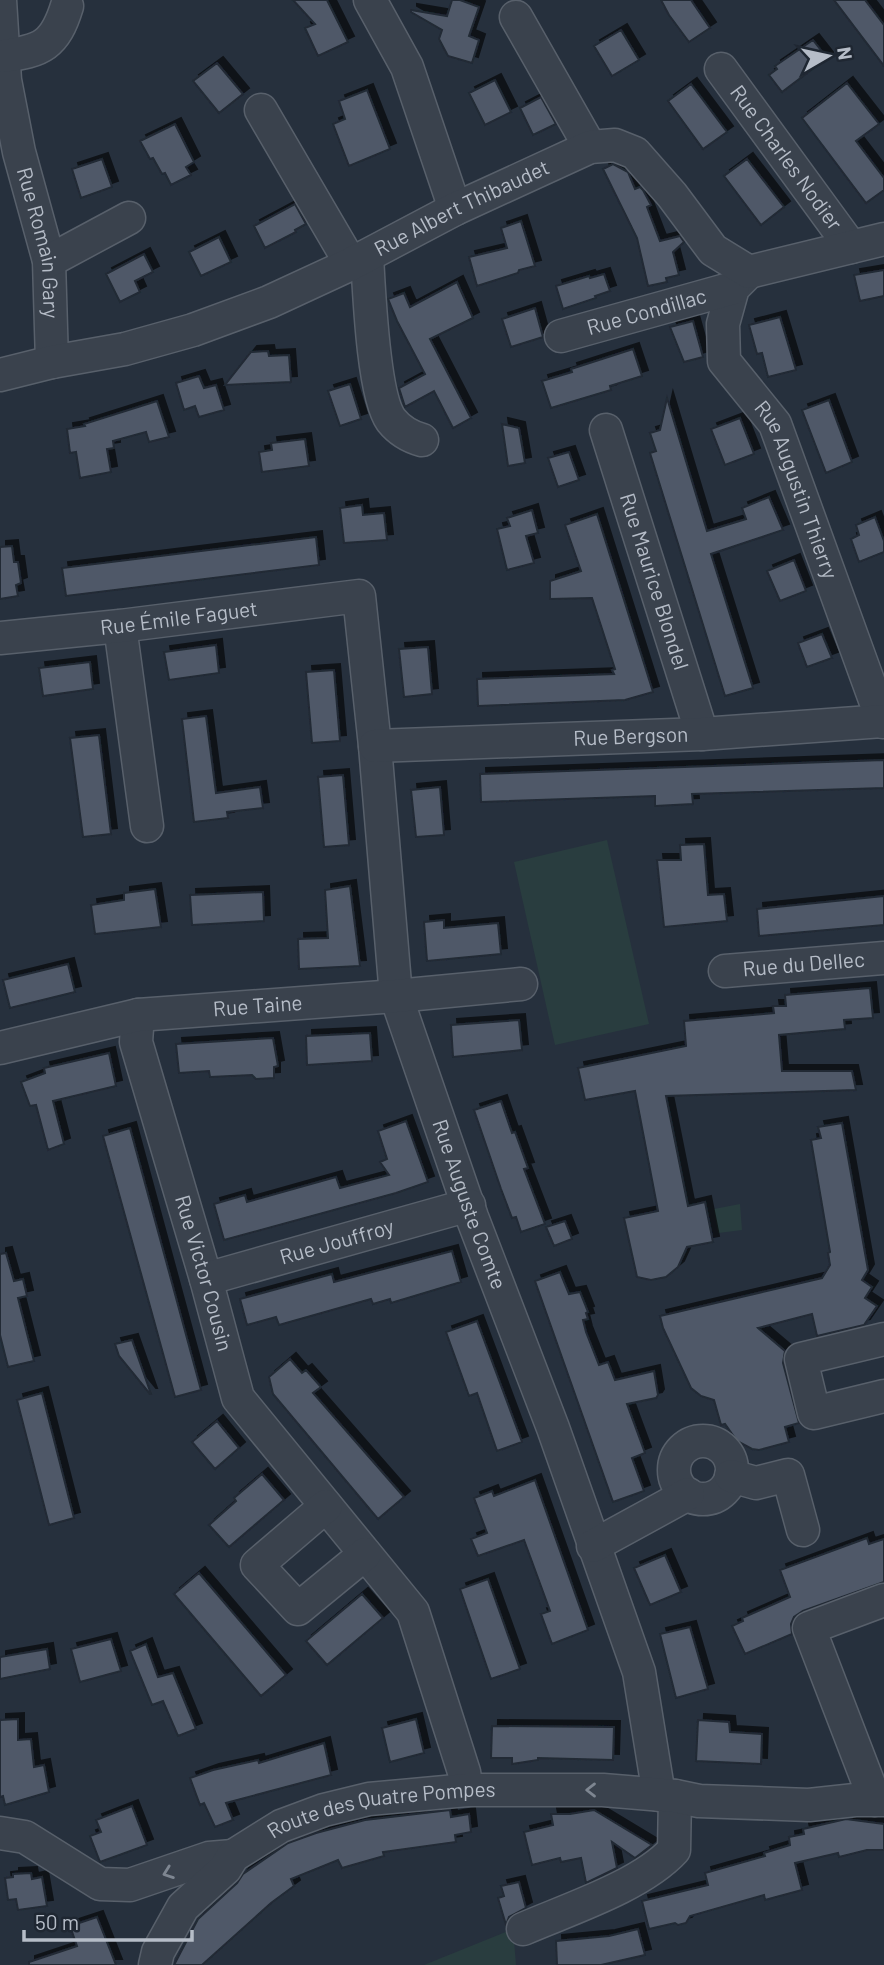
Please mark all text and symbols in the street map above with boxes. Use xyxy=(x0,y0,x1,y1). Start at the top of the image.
north arrow xyxy=(793,21,863,91)
text: N xyxy=(833,45,858,61)
street label: Rue Charles Nodier xyxy=(726,80,849,235)
street label: Rue Albert Thibaudet xyxy=(370,153,553,260)
street label: Rue Romain Gary xyxy=(13,164,65,319)
street label: Rue Condillac xyxy=(584,282,709,339)
street label: Rue Augustin Thierry xyxy=(750,395,844,582)
street label: Rue Maurice Blondel xyxy=(616,490,695,673)
street label: Rue Émile Faguet xyxy=(99,595,259,639)
street label: Rue Bergson xyxy=(573,721,689,750)
street label: Rue du Dellec xyxy=(742,946,866,981)
street label: Rue Taine xyxy=(212,989,303,1020)
street label: Rue Auguste Comte xyxy=(428,1116,513,1292)
street label: Rue Victor Cousin xyxy=(171,1192,239,1354)
street label: Rue Jouffroy xyxy=(277,1213,397,1269)
street label: Route des Quatre Pompes xyxy=(262,1776,496,1843)
one-way arrow xyxy=(585,1782,596,1798)
one-way arrow xyxy=(163,1864,175,1878)
scale bar xyxy=(24,1898,192,1942)
text: 50 m xyxy=(35,1909,79,1934)

